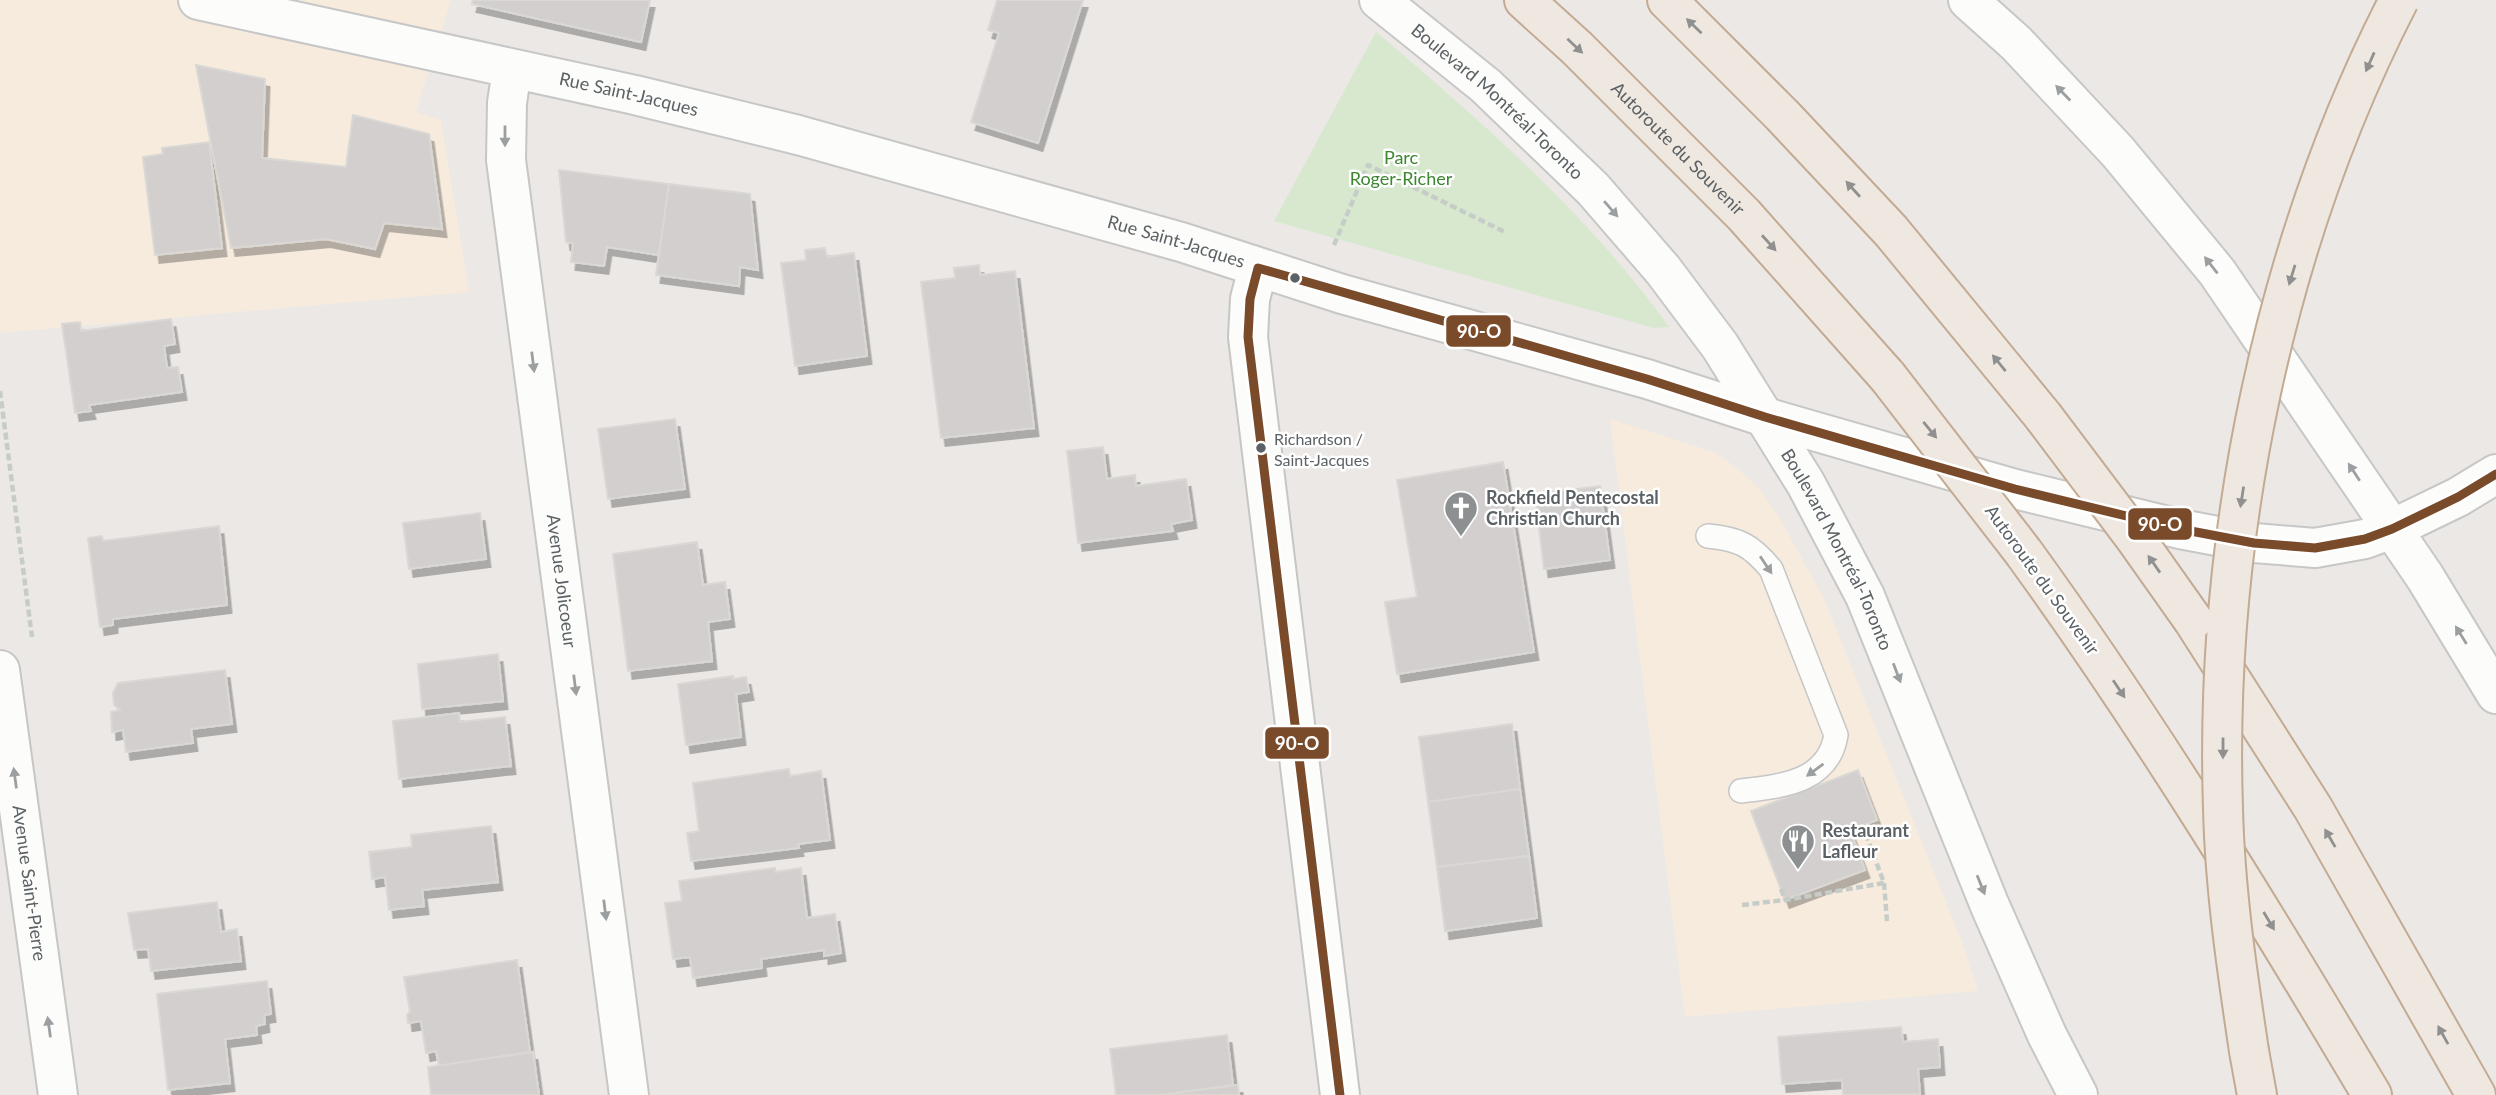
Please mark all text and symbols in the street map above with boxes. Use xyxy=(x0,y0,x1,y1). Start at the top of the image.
street label: Boulevard Montréal-Toronto xyxy=(1407,18,1588,184)
one-way arrow xyxy=(1686,19,1703,35)
one-way arrow xyxy=(1566,38,1583,54)
one-way arrow xyxy=(2364,52,2376,72)
street label: Rue Saint-Jacques xyxy=(557,67,701,120)
street label: Autoroute du Souvenir xyxy=(1607,77,1750,220)
one-way arrow xyxy=(2055,84,2072,101)
one-way arrow xyxy=(499,125,511,147)
park label: Parc Roger-Richer xyxy=(1350,146,1453,189)
one-way arrow xyxy=(1845,180,1861,198)
one-way arrow xyxy=(1603,201,1618,218)
street label: Rue Saint-Jacques xyxy=(1105,210,1248,272)
one-way arrow xyxy=(1761,234,1777,252)
one-way arrow xyxy=(2204,257,2219,275)
one-way arrow xyxy=(2286,265,2296,286)
unlabelled marker xyxy=(1288,271,1302,285)
line badge: 90-O xyxy=(1445,314,1512,348)
text: 90-O xyxy=(1457,319,1501,342)
one-way arrow xyxy=(527,351,538,373)
one-way arrow xyxy=(1992,355,2007,373)
one-way arrow xyxy=(1923,421,1938,439)
place label: Richardson / Saint-Jacques xyxy=(1274,429,1369,469)
marker: Richardson / Saint-Jacques xyxy=(1254,441,1268,455)
street label: Boulevard Montréal-Toronto xyxy=(1777,444,1898,653)
one-way arrow xyxy=(2348,463,2361,482)
place label: Rockfield Pentecostal Christian Church xyxy=(1486,486,1659,529)
one-way arrow xyxy=(2236,486,2247,508)
church icon: Rockfield Pentecostal Christian Church xyxy=(1442,489,1480,538)
street label: Autoroute du Souvenir xyxy=(1981,500,2105,659)
line badge: 90-O xyxy=(2127,507,2193,541)
text: 90-O xyxy=(2138,512,2182,535)
street label: Avenue Jolicoeur xyxy=(543,513,582,649)
one-way arrow xyxy=(2148,555,2161,574)
one-way arrow xyxy=(1759,556,1773,574)
one-way arrow xyxy=(2455,625,2468,644)
one-way arrow xyxy=(1891,663,1902,684)
one-way arrow xyxy=(570,674,581,696)
one-way arrow xyxy=(2112,679,2125,698)
line badge: 90-O xyxy=(1264,726,1330,760)
text: 90-O xyxy=(1275,731,1319,754)
one-way arrow xyxy=(2217,737,2229,759)
one-way arrow xyxy=(1806,763,1824,777)
one-way arrow xyxy=(9,767,20,789)
street label: Avenue Saint-Pierre xyxy=(9,804,52,962)
place label: Restaurant Lafleur xyxy=(1822,819,1909,862)
restaurant icon: Restaurant Lafleur xyxy=(1779,822,1817,871)
one-way arrow xyxy=(2324,828,2336,848)
one-way arrow xyxy=(1976,874,1987,895)
one-way arrow xyxy=(599,899,610,921)
one-way arrow xyxy=(2262,912,2275,931)
one-way arrow xyxy=(43,1016,54,1038)
one-way arrow xyxy=(2437,1026,2449,1045)

